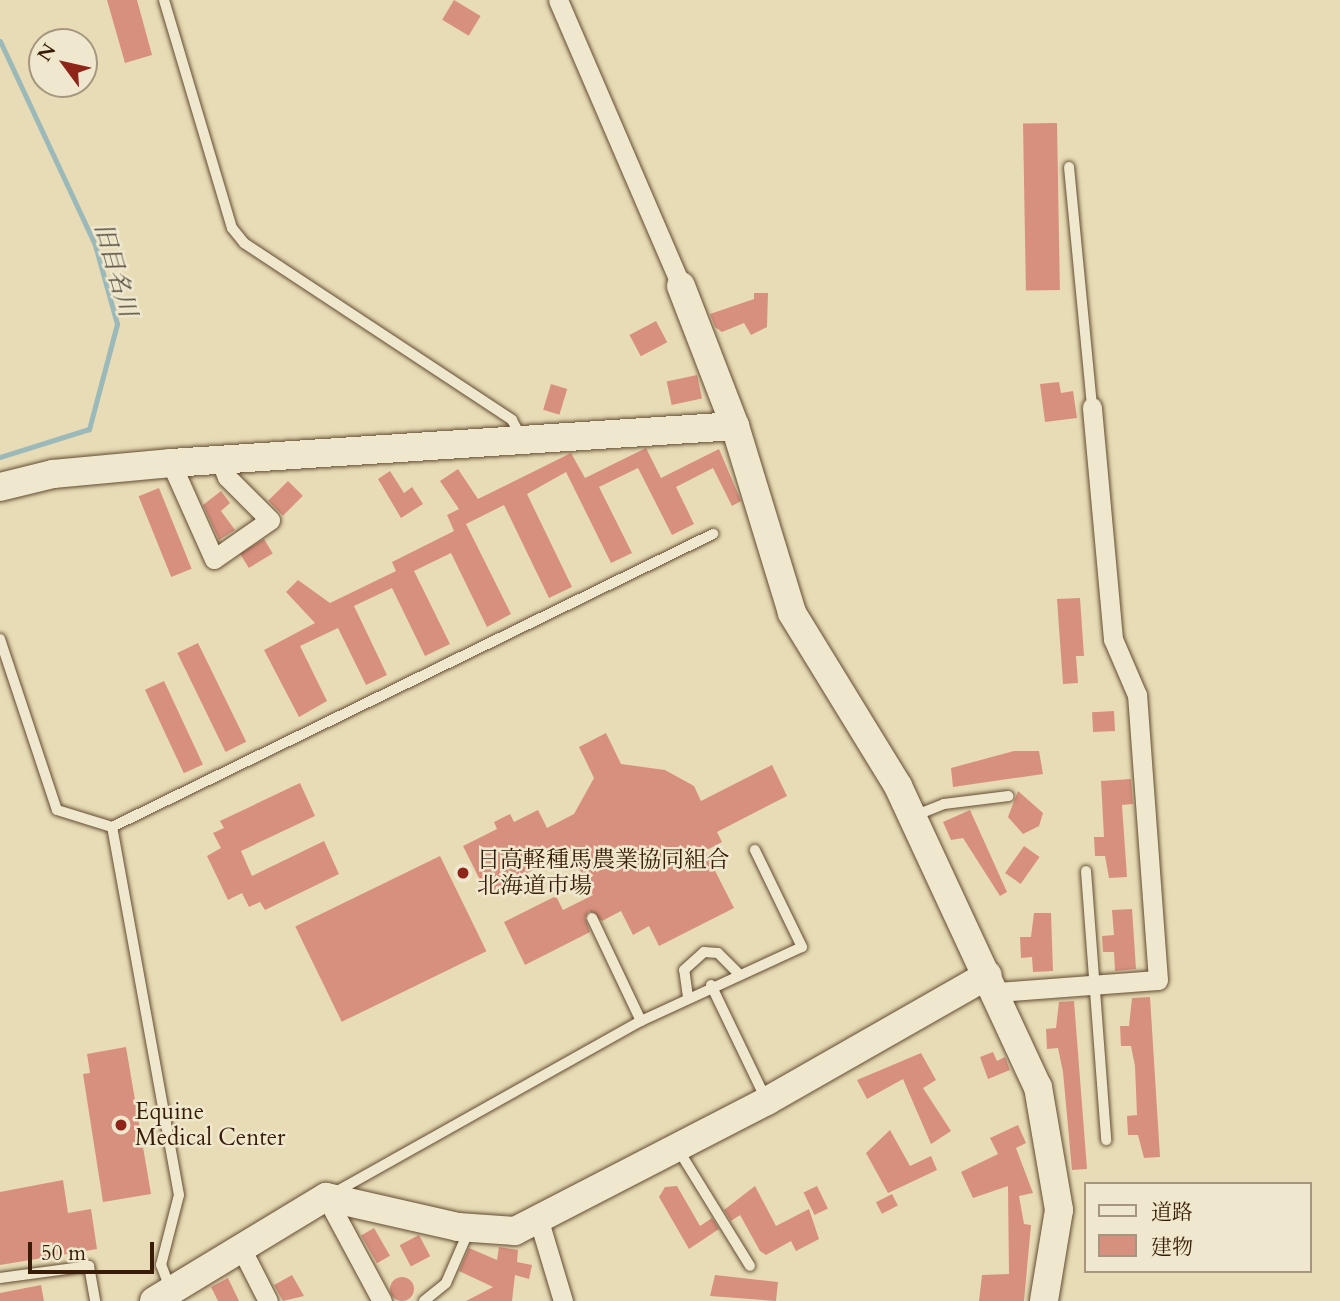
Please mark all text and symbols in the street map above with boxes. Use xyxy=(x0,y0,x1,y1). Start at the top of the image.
north arrow xyxy=(28,28,98,98)
text: N xyxy=(32,39,62,67)
water label: 旧目名川 xyxy=(88,220,142,320)
place label: 日高軽種馬農業協同組合 北海道市場 xyxy=(477,846,730,900)
marker: 日高軽種馬農業協同組合 北海道市場 xyxy=(455,865,471,881)
place label: Equine Medical Center xyxy=(135,1098,285,1152)
marker: Equine Medical Center xyxy=(113,1117,129,1133)
legend xyxy=(1084,1182,1312,1273)
text: 道路 xyxy=(1151,1198,1193,1227)
scale bar xyxy=(32,1228,158,1272)
text: 建物 xyxy=(1151,1233,1193,1262)
text: 50 m xyxy=(41,1239,86,1268)

